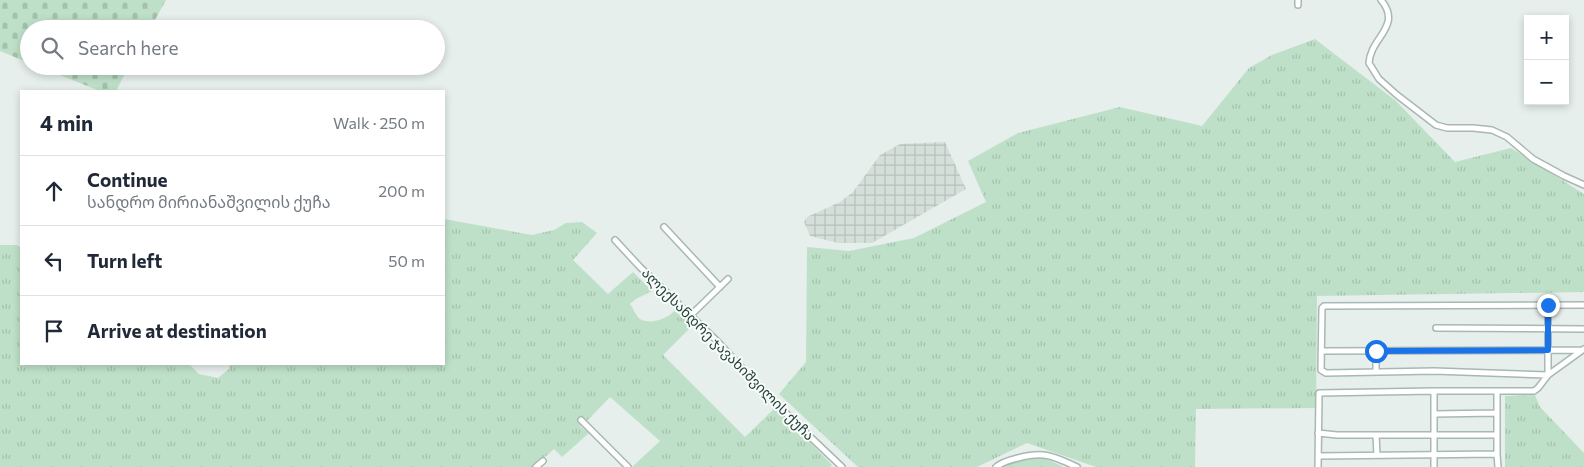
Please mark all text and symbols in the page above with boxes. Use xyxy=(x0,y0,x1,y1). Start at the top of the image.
map controls xyxy=(1524,15,1569,105)
button: + xyxy=(1524,15,1569,60)
search box xyxy=(20,20,445,75)
icon: search xyxy=(38,34,66,62)
text: Search here xyxy=(78,36,178,59)
button: − xyxy=(1524,60,1569,105)
text: 4 min xyxy=(40,110,93,135)
text: Walk · 250 m xyxy=(333,113,425,132)
text: Continue xyxy=(87,168,167,191)
icon: ahead xyxy=(40,177,68,205)
text: 200 m xyxy=(378,181,425,200)
text: სანდრო მირიანაშვილის ქუჩა xyxy=(87,192,331,211)
icon: left xyxy=(40,247,68,275)
text: Turn left xyxy=(87,249,162,272)
text: 50 m xyxy=(388,251,425,270)
street label: ალექსანდრე ჯავახიშვილის ქუჩა xyxy=(638,264,818,444)
route end xyxy=(1537,294,1560,317)
icon: arrive xyxy=(40,317,68,345)
text: Arrive at destination xyxy=(87,319,267,342)
route start xyxy=(1365,340,1388,363)

